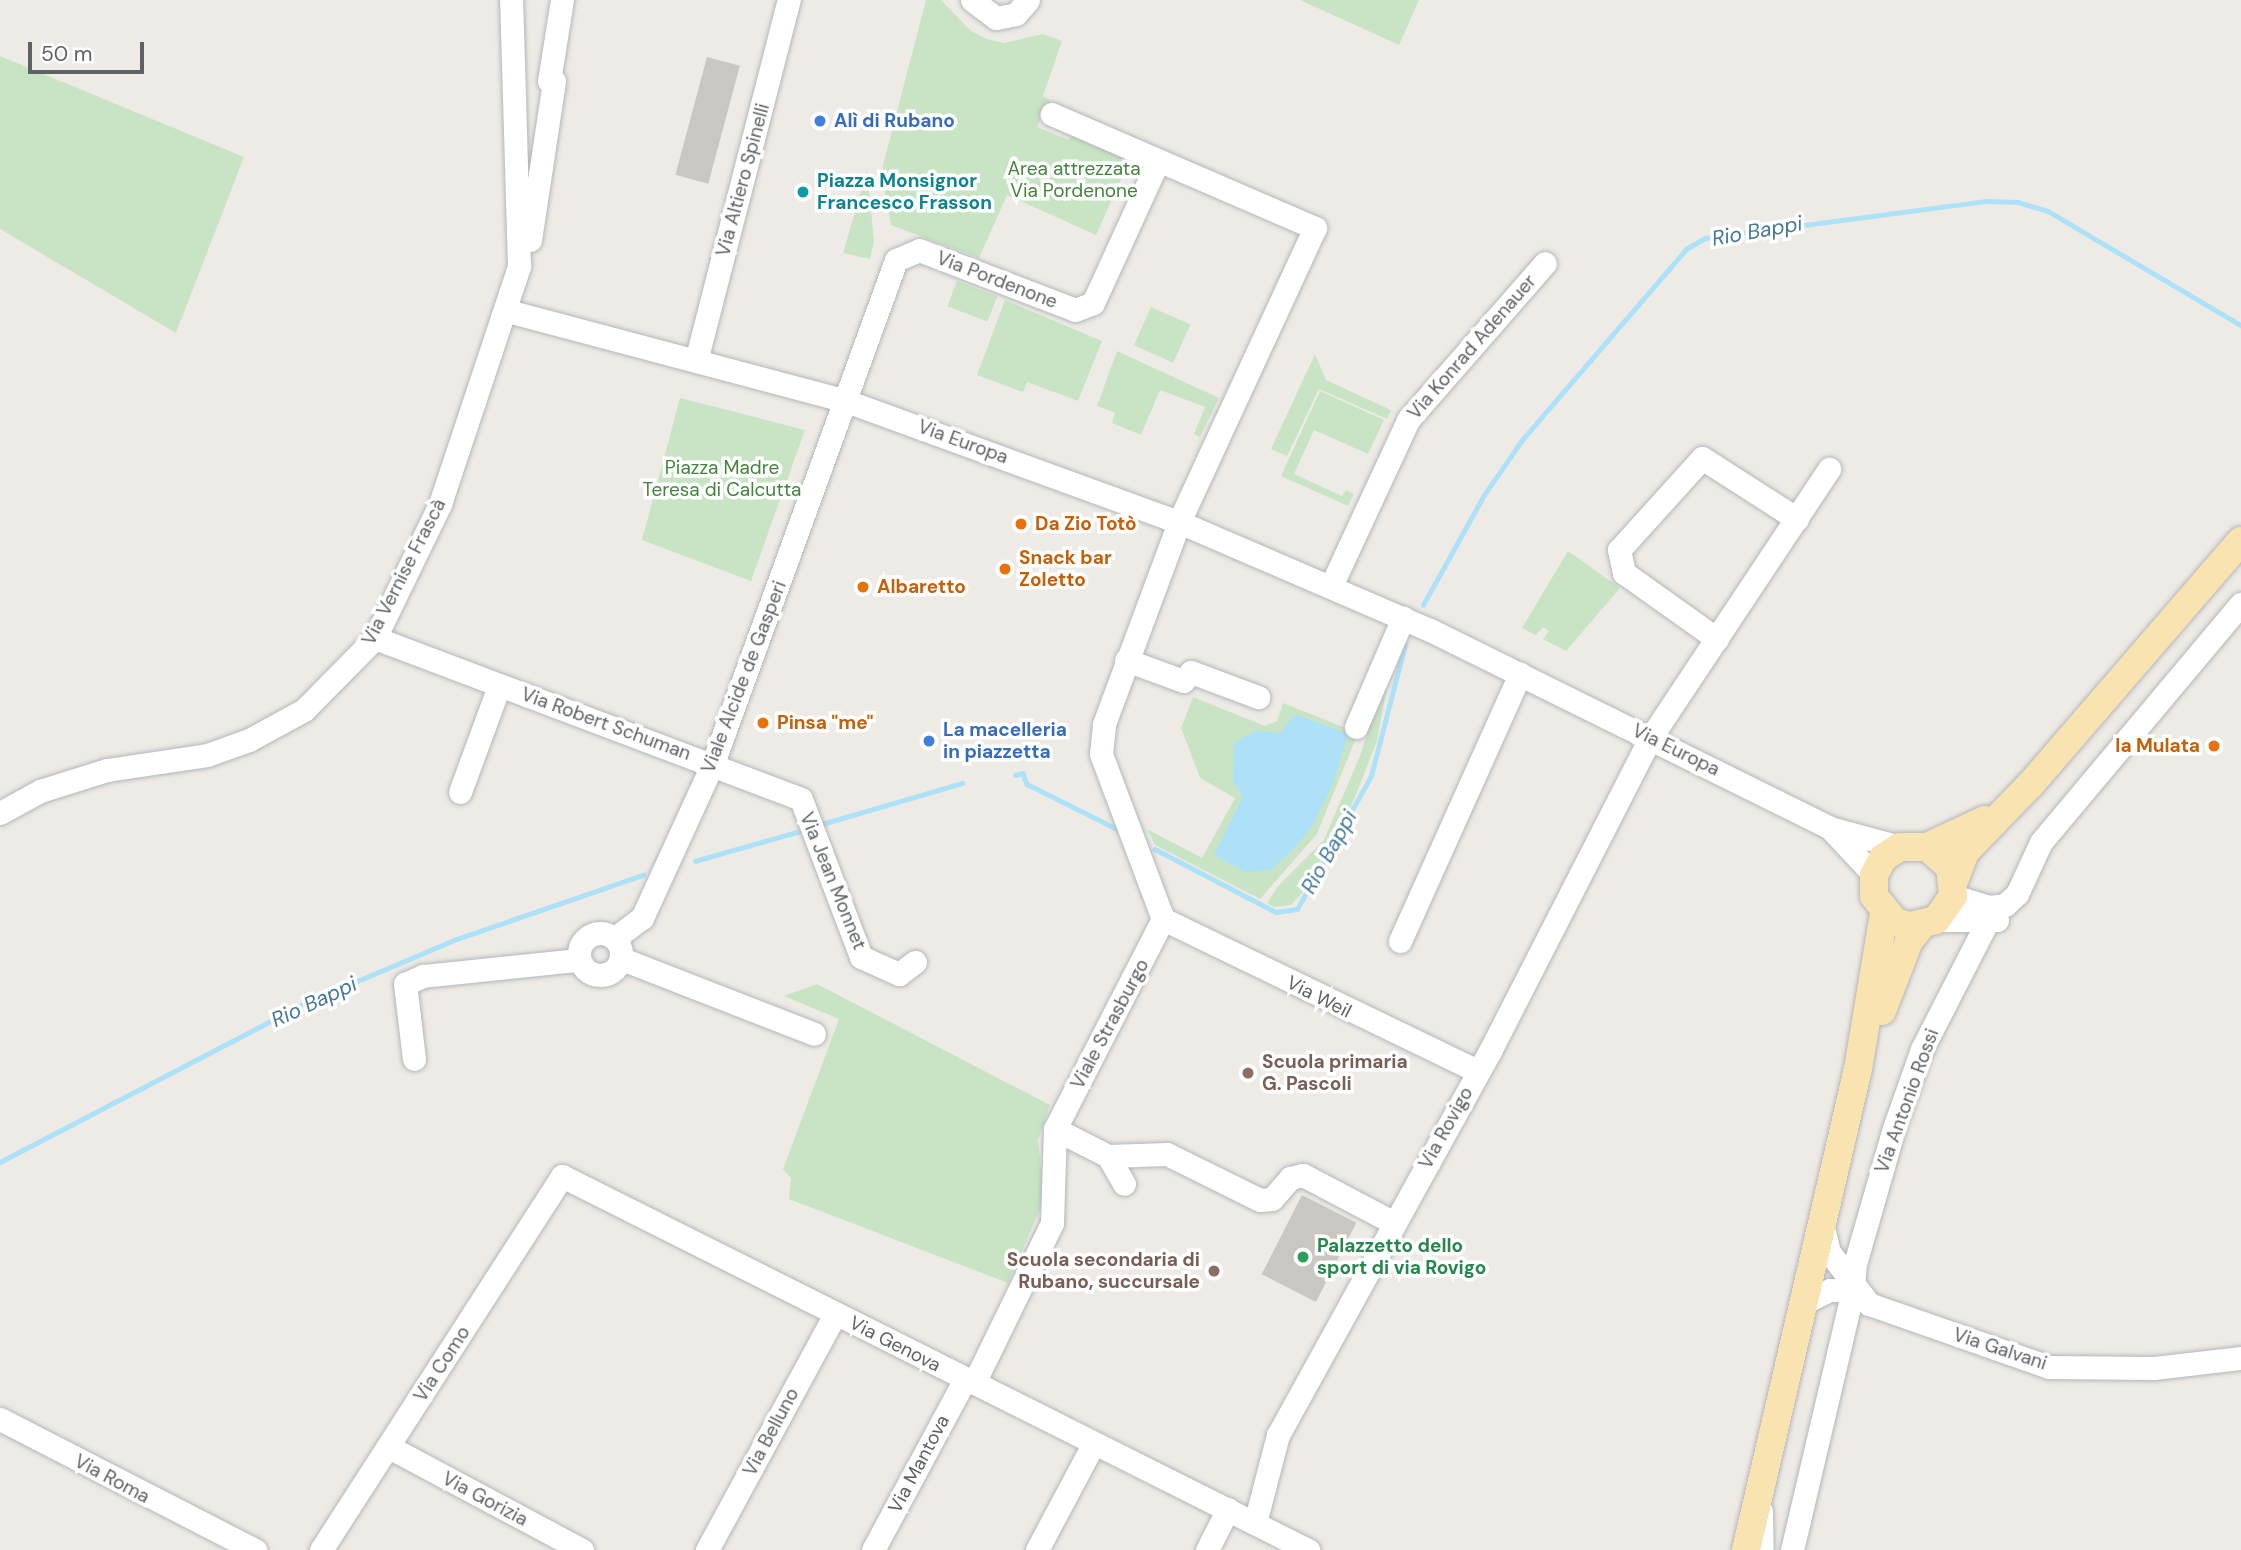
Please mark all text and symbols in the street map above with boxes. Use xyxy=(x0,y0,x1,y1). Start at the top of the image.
scale bar xyxy=(32,28,147,72)
text: 50 m xyxy=(41,40,92,68)
street label: Via Altiero Spinelli xyxy=(712,101,774,259)
place label: Alì di Rubano xyxy=(834,110,955,132)
marker: Alì di Rubano xyxy=(812,113,828,129)
park label: Area attrezzata Via Pordenone xyxy=(1007,158,1141,202)
place label: Piazza Monsignor Francesco Frasson xyxy=(817,170,992,214)
marker: Piazza Monsignor Francesco Frasson xyxy=(795,184,811,200)
water label: Rio Bappi xyxy=(1710,211,1804,251)
street label: Via Pordenone xyxy=(933,246,1061,314)
street label: Via Konrad Adenauer xyxy=(1403,270,1541,424)
street label: Via Europa xyxy=(915,415,1011,469)
park label: Piazza Madre Teresa di Calcutta xyxy=(643,457,801,501)
street label: Via Vernise Frascà xyxy=(357,495,451,649)
place label: Da Zio Totò xyxy=(1035,513,1137,535)
marker: Da Zio Totò xyxy=(1013,516,1029,532)
place label: Snack bar Zoletto xyxy=(1019,547,1112,591)
marker: Snack bar Zoletto xyxy=(997,561,1013,577)
place label: Albaretto xyxy=(877,576,966,598)
street label: Viale Alcide de Gasperi xyxy=(697,578,791,776)
marker: Albaretto xyxy=(855,579,871,595)
street label: Via Robert Schuman xyxy=(518,683,694,765)
place label: Pinsa "me" xyxy=(777,712,874,734)
marker: Pinsa "me" xyxy=(755,715,771,731)
place label: La macelleria in piazzetta xyxy=(943,719,1067,763)
street label: Via Europa xyxy=(1629,719,1723,781)
marker: La macelleria in piazzetta xyxy=(921,733,937,749)
place label: la Mulata xyxy=(2115,735,2200,757)
marker: la Mulata xyxy=(2206,738,2222,754)
water label: Rio Bappi xyxy=(1296,806,1362,898)
street label: Via Jean Monnet xyxy=(795,809,871,953)
street label: Viale Strasburgo xyxy=(1066,955,1154,1093)
water label: Rio Bappi xyxy=(267,971,361,1033)
street label: Via Weil xyxy=(1283,971,1355,1023)
street label: Via Antonio Rossi xyxy=(1870,1026,1944,1176)
place label: Scuola primaria G. Pascoli xyxy=(1262,1051,1408,1095)
marker: Scuola primaria G. Pascoli xyxy=(1240,1065,1256,1081)
street label: Via Rovigo xyxy=(1414,1083,1478,1173)
place label: Palazzetto dello sport di via Rovigo xyxy=(1317,1235,1486,1279)
place label: Scuola secondaria di Rubano, succursale xyxy=(1007,1249,1200,1293)
marker: Palazzetto dello sport di via Rovigo xyxy=(1295,1249,1311,1265)
marker: Scuola secondaria di Rubano, succursale xyxy=(1206,1263,1222,1279)
street label: Via Genova xyxy=(846,1311,944,1377)
street label: Via Como xyxy=(409,1322,475,1406)
street label: Via Galvani xyxy=(1950,1323,2050,1375)
street label: Via Belluno xyxy=(738,1384,804,1480)
street label: Via Mantova xyxy=(884,1411,954,1517)
street label: Via Roma xyxy=(70,1450,154,1508)
street label: Via Gorizia xyxy=(438,1467,532,1531)

